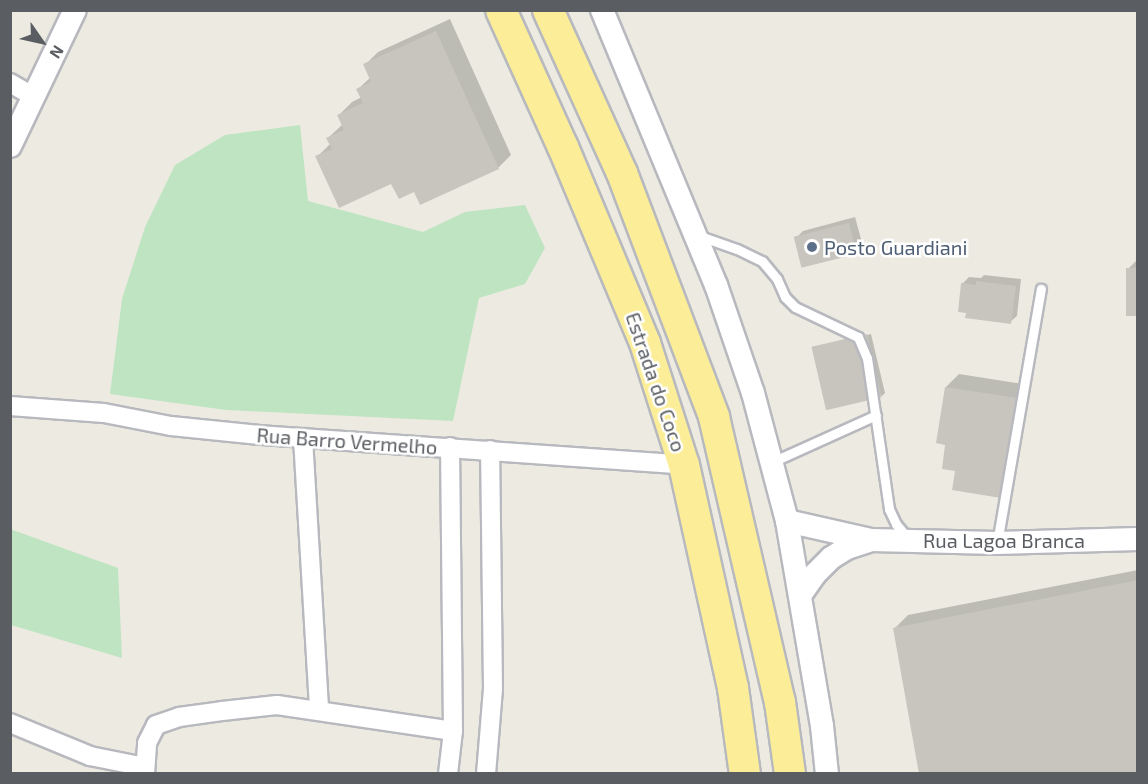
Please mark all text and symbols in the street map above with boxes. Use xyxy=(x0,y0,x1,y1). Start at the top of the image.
north arrow xyxy=(12,12,72,72)
text: N xyxy=(46,42,68,62)
place label: Posto Guardiani xyxy=(824,235,967,259)
marker: Posto Guardiani xyxy=(805,240,819,254)
street label: Estrada do Coco xyxy=(621,309,691,455)
street label: Rua Barro Vermelho xyxy=(256,423,438,459)
street label: Rua Lagoa Branca xyxy=(923,528,1085,552)

